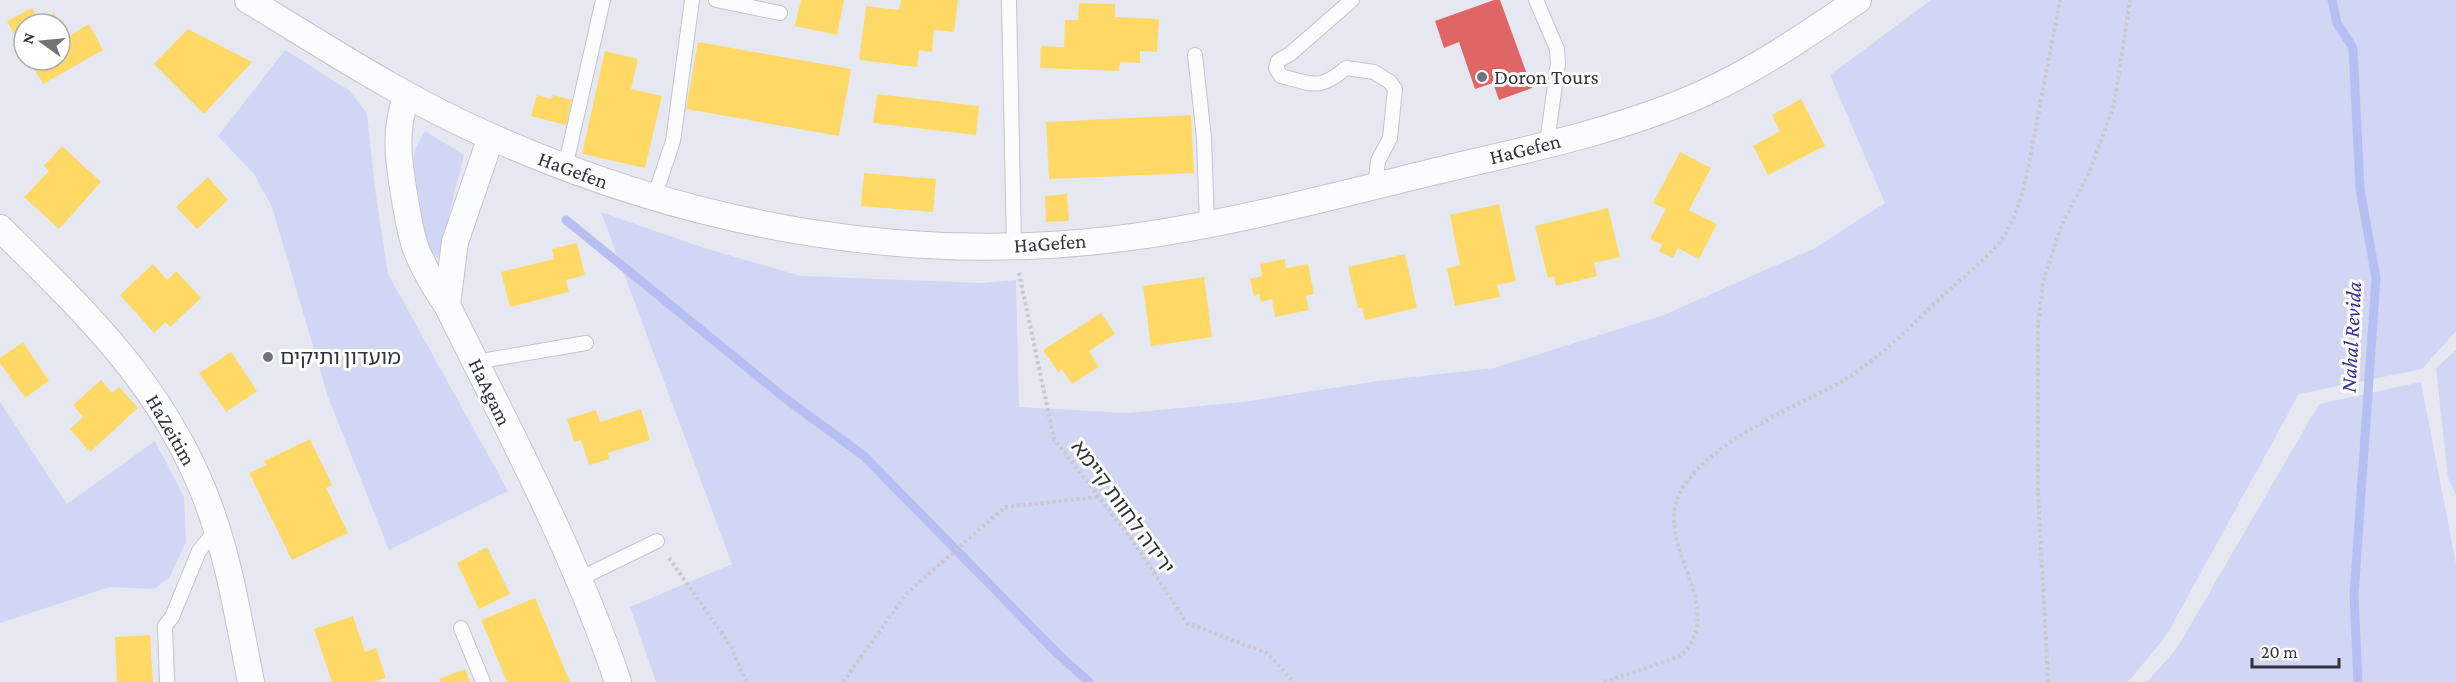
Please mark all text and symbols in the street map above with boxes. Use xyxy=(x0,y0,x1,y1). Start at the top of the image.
north arrow xyxy=(12,12,72,72)
text: N xyxy=(18,31,38,46)
place label: Doron Tours xyxy=(1494,65,1599,89)
marker: Doron Tours xyxy=(1475,70,1489,84)
street label: HaGefen xyxy=(1487,129,1563,169)
street label: HaGefen xyxy=(535,146,611,194)
street label: HaGefen xyxy=(1013,228,1087,258)
water label: Nahal Revida xyxy=(2336,281,2366,393)
place label: מועדון ותיקים xyxy=(280,345,401,369)
marker: מועדון ותיקים xyxy=(261,350,275,364)
street label: HaAgam xyxy=(463,354,517,430)
street label: HaZeitim xyxy=(141,390,201,470)
street label: ירידה לחוות קיימא xyxy=(1066,435,1180,579)
scale bar xyxy=(2252,631,2339,669)
text: 20 m xyxy=(2261,642,2298,662)

